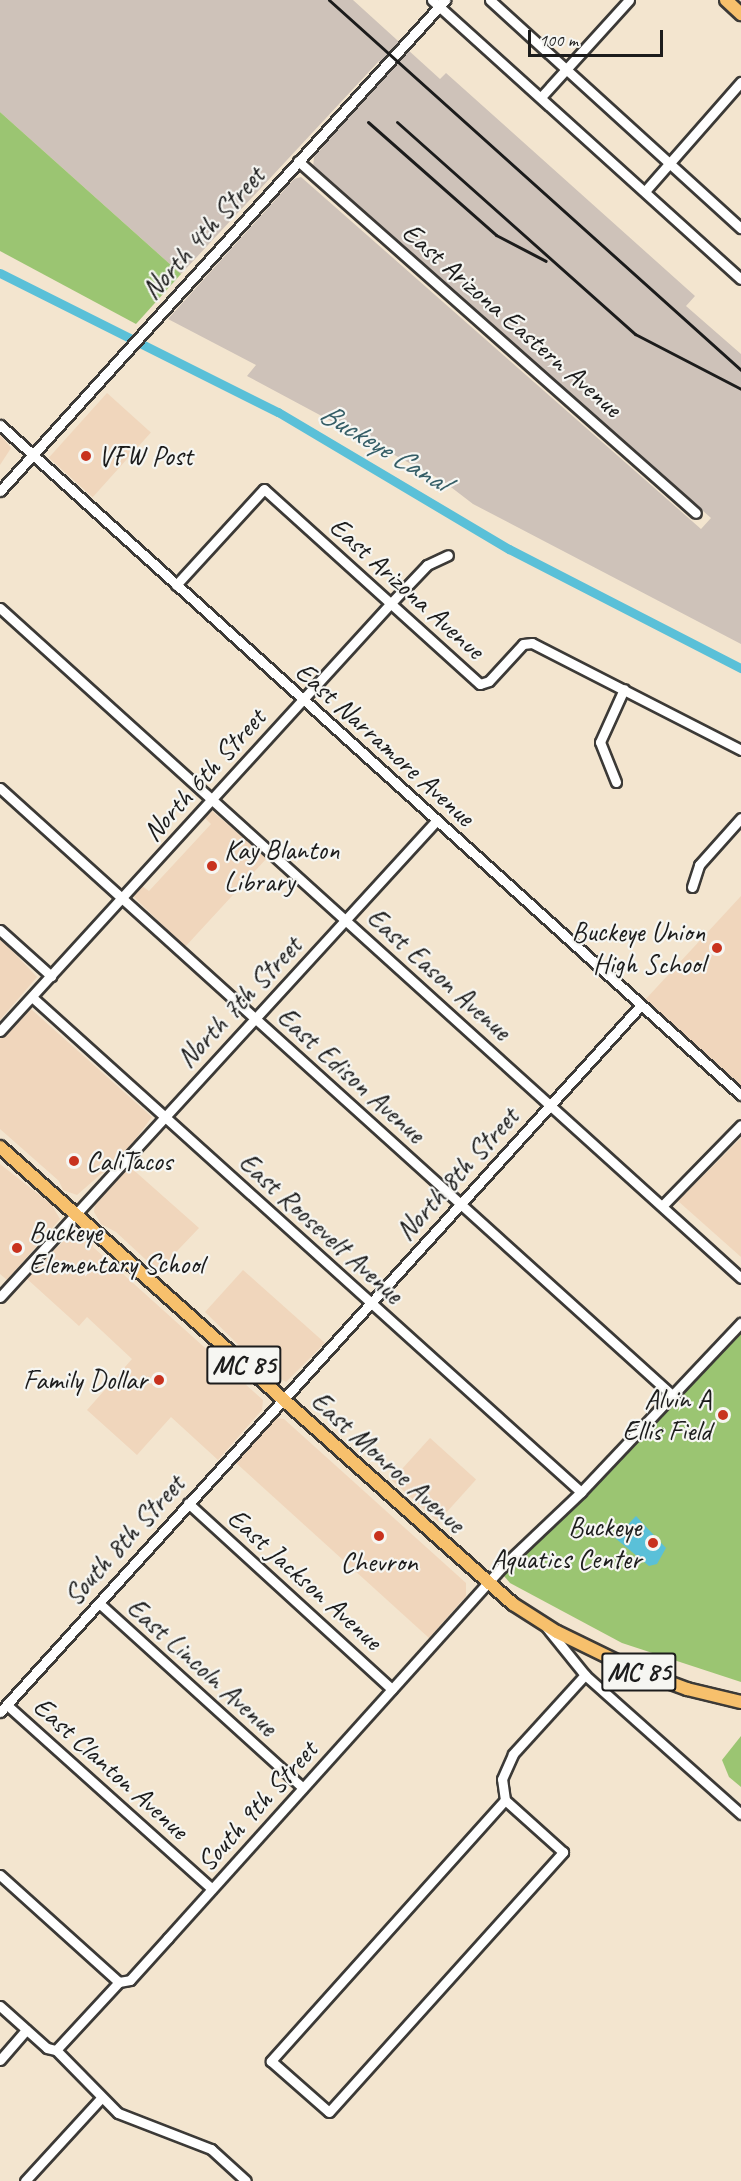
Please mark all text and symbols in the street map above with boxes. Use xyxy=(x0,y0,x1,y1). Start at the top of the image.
scale bar xyxy=(531,18,666,56)
text: 100 m xyxy=(539,29,578,51)
street label: North 4th Street xyxy=(134,159,272,307)
street label: East Arizona Eastern Avenue xyxy=(395,215,629,425)
water label: Buckeye Canal xyxy=(313,395,455,499)
place label: VFW Post xyxy=(98,439,193,473)
marker: VFW Post xyxy=(79,449,93,463)
street label: East Arizona Avenue xyxy=(323,510,491,666)
street label: East Narramore Avenue xyxy=(289,655,481,833)
street label: North 6th Street xyxy=(135,701,273,849)
place label: Kay Blanton Library xyxy=(224,833,341,899)
marker: Kay Blanton Library xyxy=(205,859,219,873)
street label: East Eason Avenue xyxy=(360,900,518,1048)
place label: Buckeye Union High School xyxy=(572,915,705,981)
street label: North 7th Street xyxy=(169,929,309,1075)
marker: Buckeye Union High School xyxy=(710,941,724,955)
street label: East Edison Avenue xyxy=(270,1000,432,1150)
street label: North 8th Street xyxy=(388,1100,526,1248)
place label: CaliTacos xyxy=(86,1144,172,1178)
street label: East Roosevelt Avenue xyxy=(232,1145,410,1311)
marker: CaliTacos xyxy=(67,1154,81,1168)
place label: Buckeye Elementary School xyxy=(29,1215,204,1281)
marker: Buckeye Elementary School xyxy=(10,1241,24,1255)
road number: MC 85 xyxy=(205,1341,283,1389)
place label: Family Dollar xyxy=(24,1363,147,1397)
marker: Family Dollar xyxy=(152,1373,166,1387)
place label: Alvin A Ellis Field xyxy=(622,1382,711,1448)
street label: East Monroe Avenue xyxy=(304,1384,472,1540)
marker: Alvin A Ellis Field xyxy=(716,1408,730,1422)
street label: South 8th Street xyxy=(56,1468,192,1612)
street label: East Jackson Avenue xyxy=(221,1501,389,1657)
place label: Buckeye Aquatics Center xyxy=(491,1510,641,1576)
marker: Chevron xyxy=(372,1529,386,1543)
marker: Buckeye Aquatics Center xyxy=(646,1536,660,1550)
place label: Chevron xyxy=(340,1545,418,1579)
street label: East Lincoln Avenue xyxy=(120,1591,284,1743)
road number: MC 85 xyxy=(600,1648,678,1696)
street label: East Clanton Avenue xyxy=(26,1689,196,1847)
street label: South 9th Street xyxy=(189,1734,325,1878)

